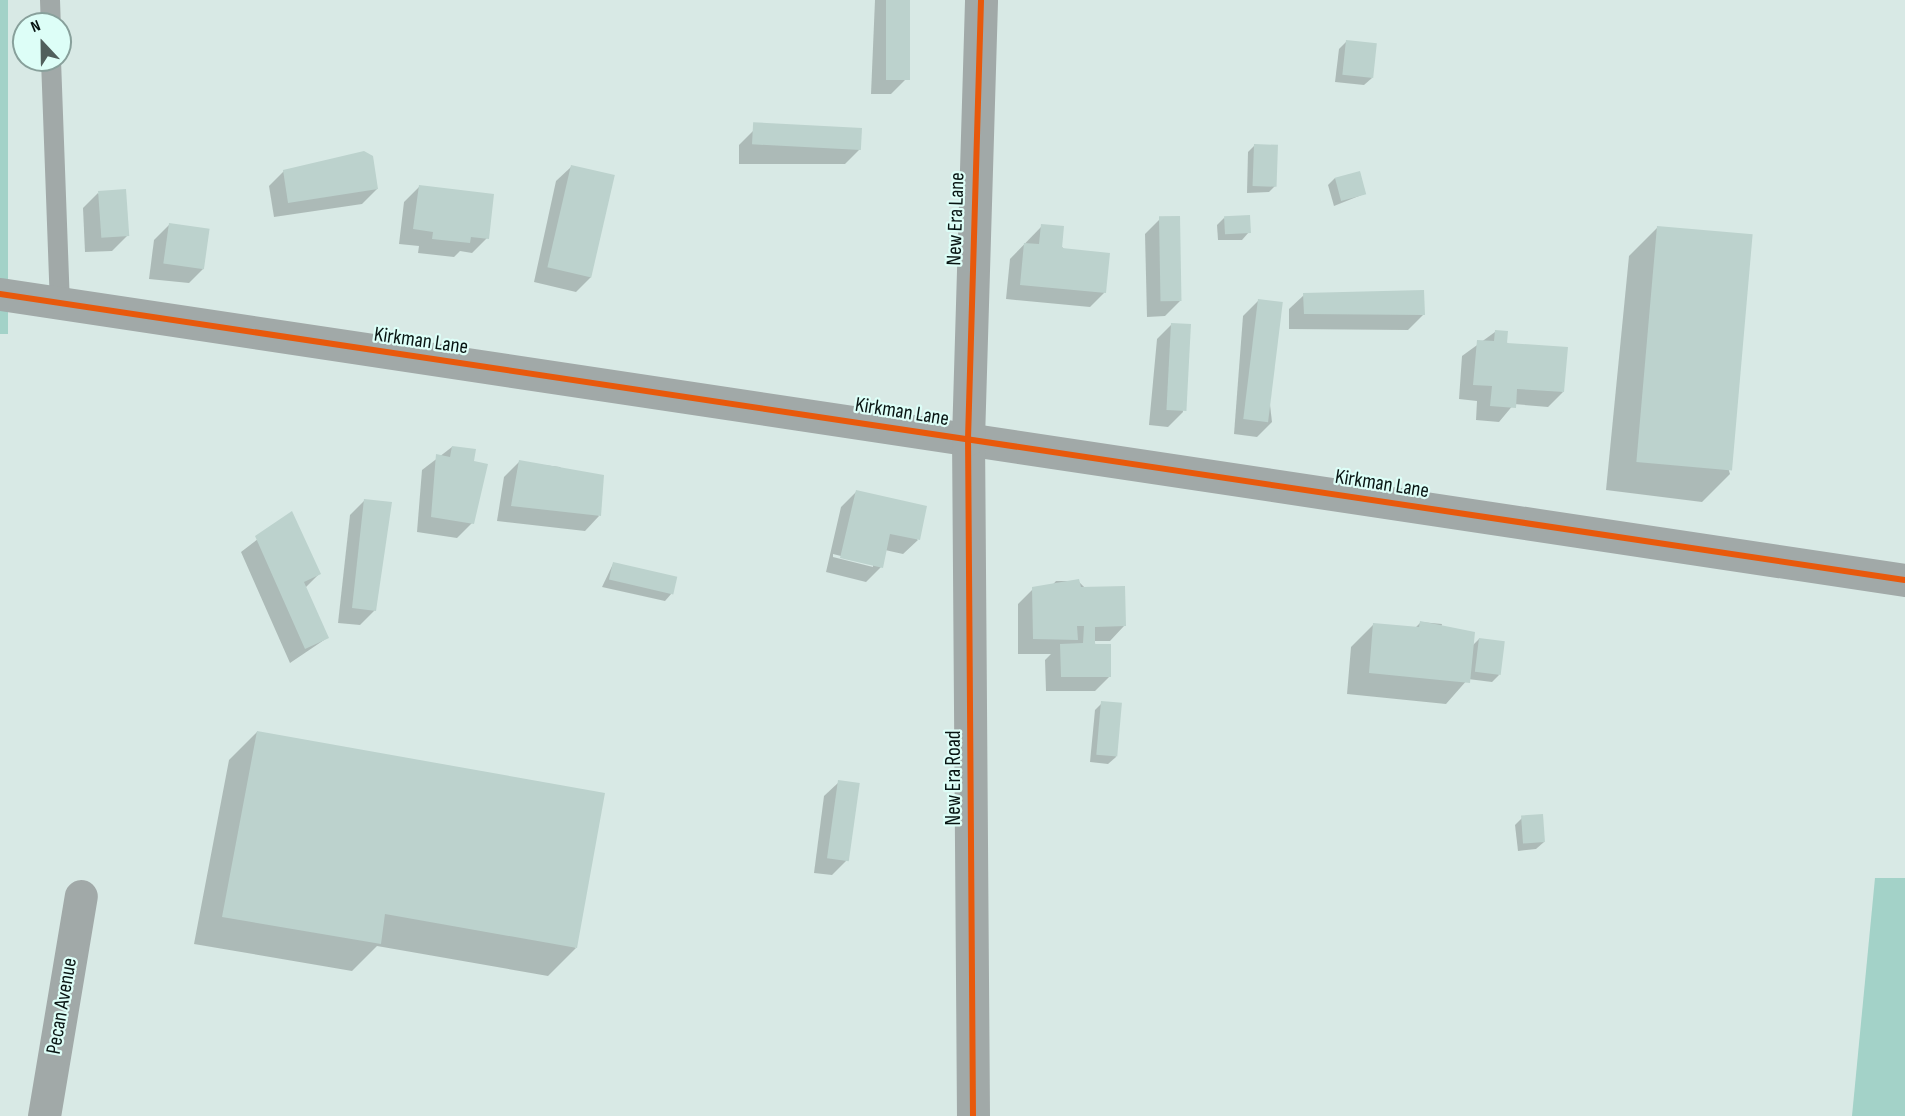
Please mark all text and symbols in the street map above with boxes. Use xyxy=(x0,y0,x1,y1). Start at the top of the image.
north arrow xyxy=(12,12,72,72)
text: N xyxy=(28,16,43,37)
street label: New Era Lane xyxy=(942,172,970,266)
street label: Kirkman Lane xyxy=(372,322,470,360)
street label: Kirkman Lane xyxy=(853,392,951,432)
street label: Kirkman Lane xyxy=(1333,464,1431,504)
street label: New Era Road xyxy=(941,731,967,825)
street label: Pecan Avenue xyxy=(41,956,83,1056)

